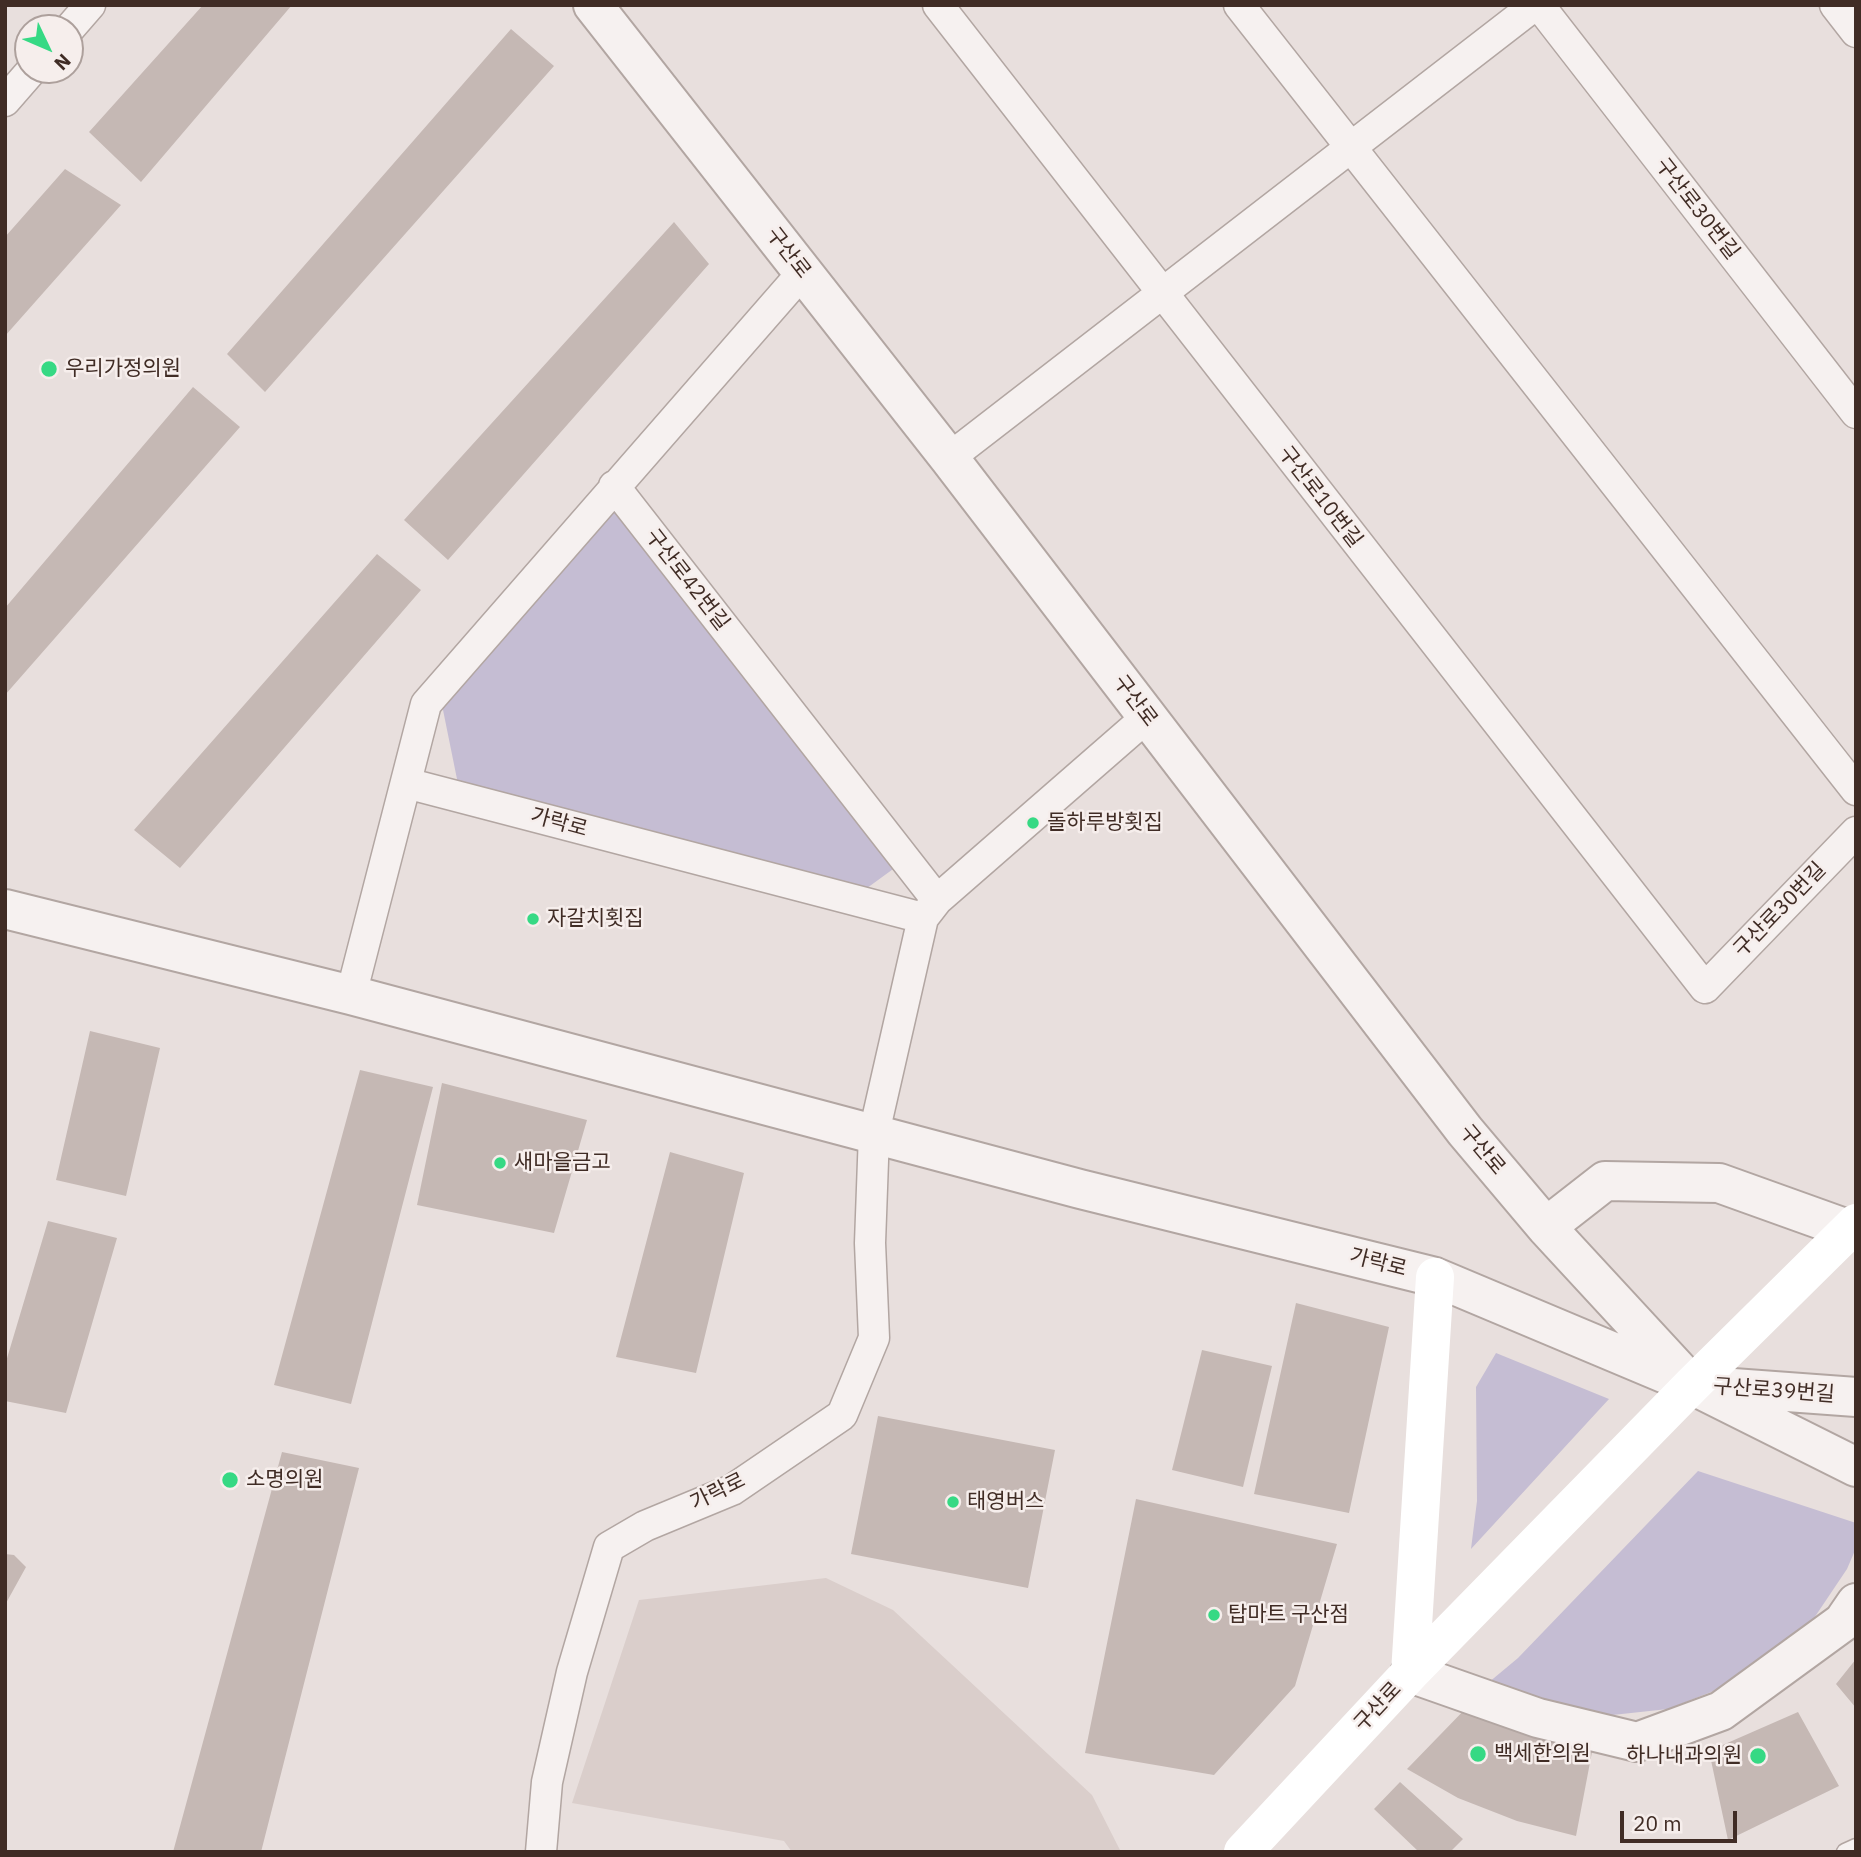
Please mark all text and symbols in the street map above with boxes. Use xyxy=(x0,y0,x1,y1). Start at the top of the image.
north arrow xyxy=(14,14,84,84)
text: N xyxy=(49,49,76,75)
street label: 구산로30번길 xyxy=(1650,153,1744,265)
street label: 구산로 xyxy=(760,222,816,284)
place label: 우리가정의원 xyxy=(65,356,181,382)
marker: 우리가정의원 xyxy=(39,359,59,379)
street label: 구산로10번길 xyxy=(1273,441,1367,553)
street label: 구산로42번길 xyxy=(640,524,734,636)
street label: 구산로 xyxy=(1107,670,1163,732)
street label: 가락로 xyxy=(528,803,590,843)
place label: 돌하루방횟집 xyxy=(1047,810,1163,836)
marker: 돌하루방횟집 xyxy=(1025,815,1041,831)
street label: 구산로30번길 xyxy=(1729,857,1831,963)
place label: 자갈치횟집 xyxy=(547,906,644,932)
marker: 자갈치횟집 xyxy=(525,911,541,927)
street label: 구산로 xyxy=(1454,1120,1510,1180)
place label: 새마을금고 xyxy=(514,1150,611,1176)
marker: 새마을금고 xyxy=(492,1155,508,1171)
street label: 가락로 xyxy=(1347,1244,1409,1282)
street label: 구산로39번길 xyxy=(1712,1374,1836,1408)
place label: 소명의원 xyxy=(246,1467,323,1493)
street label: 가락로 xyxy=(686,1468,750,1516)
marker: 소명의원 xyxy=(220,1470,240,1490)
place label: 태영버스 xyxy=(967,1489,1044,1515)
marker: 태영버스 xyxy=(945,1494,961,1510)
place label: 탑마트 구산점 xyxy=(1228,1602,1349,1628)
marker: 탑마트 구산점 xyxy=(1206,1607,1222,1623)
street label: 구산로 xyxy=(1349,1677,1407,1737)
place label: 백세한의원 xyxy=(1494,1741,1591,1767)
place label: 하나내과의원 xyxy=(1626,1743,1742,1769)
marker: 백세한의원 xyxy=(1468,1744,1488,1764)
marker: 하나내과의원 xyxy=(1748,1746,1768,1766)
scale bar xyxy=(1623,1798,1740,1842)
text: 20 m xyxy=(1633,1809,1682,1837)

